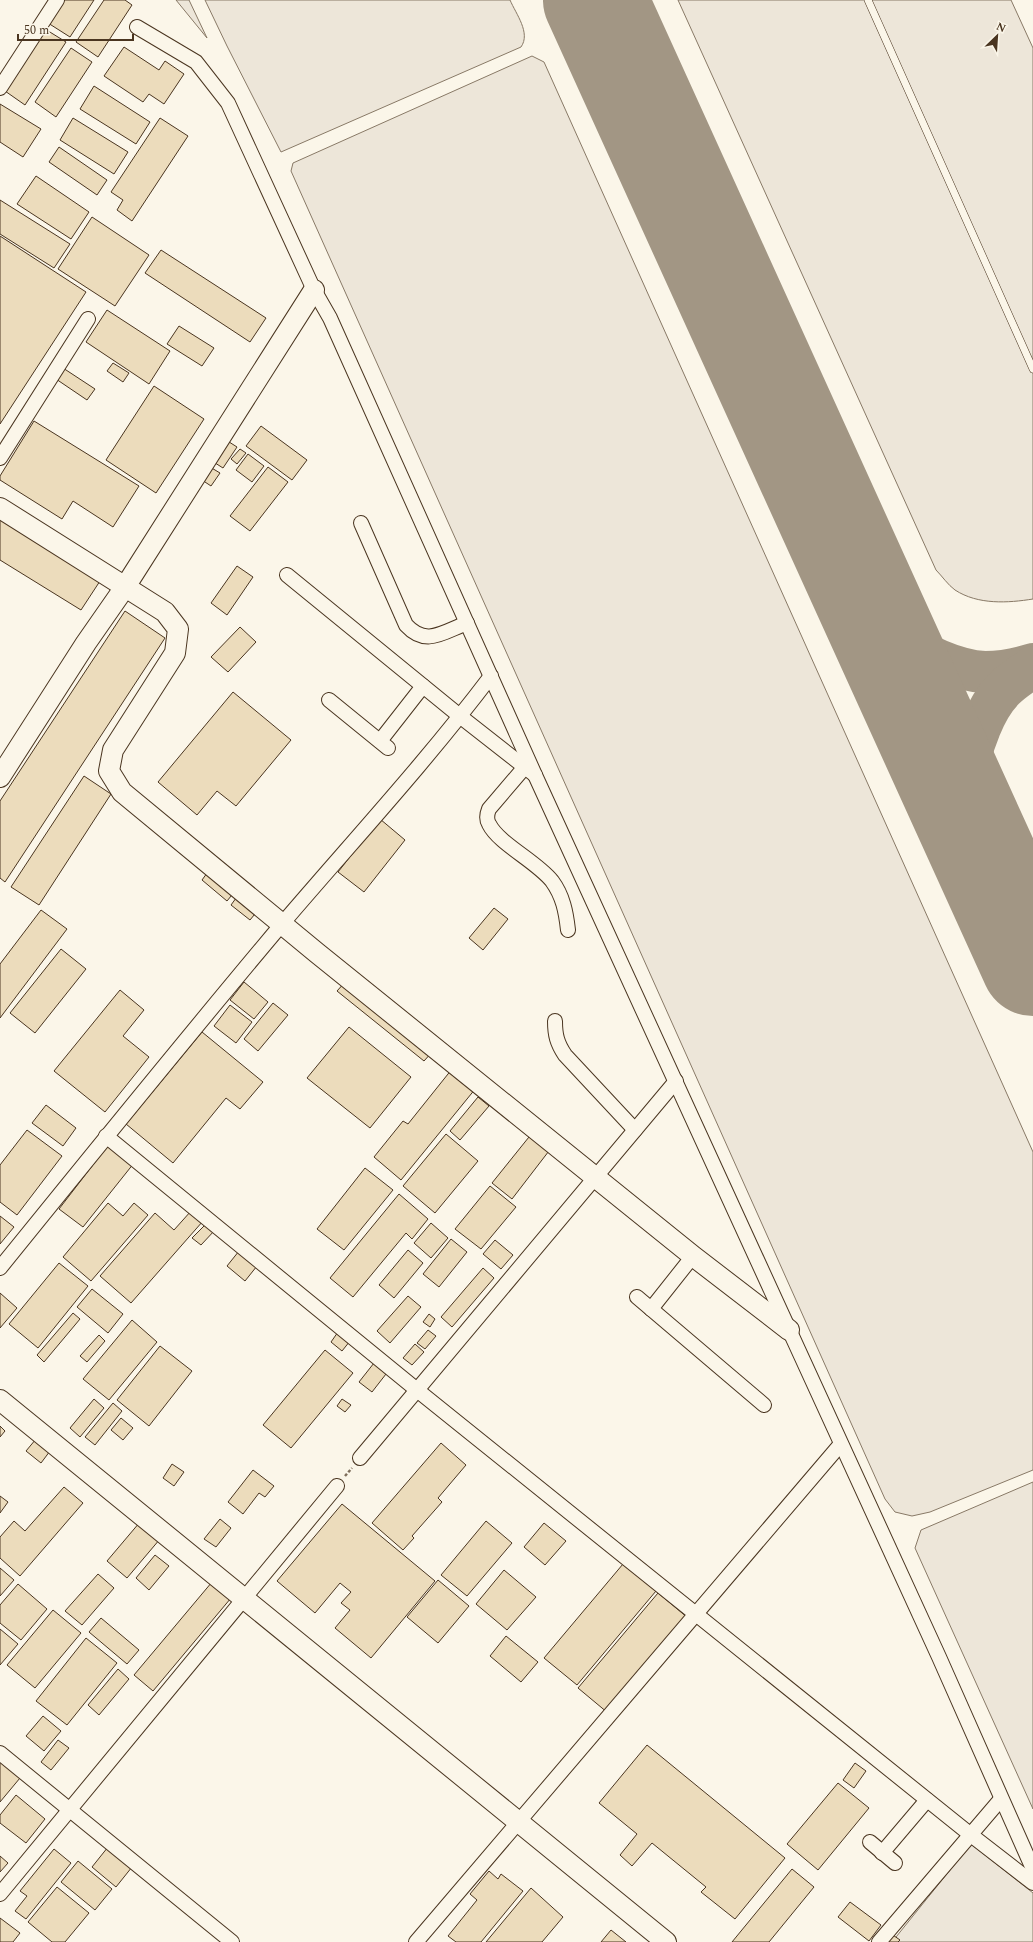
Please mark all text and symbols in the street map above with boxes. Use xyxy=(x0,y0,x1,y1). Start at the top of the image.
scale bar xyxy=(18,16,133,42)
north arrow xyxy=(977,16,1017,56)
text: N xyxy=(993,18,1009,37)
text: 50 m xyxy=(24,21,49,40)

